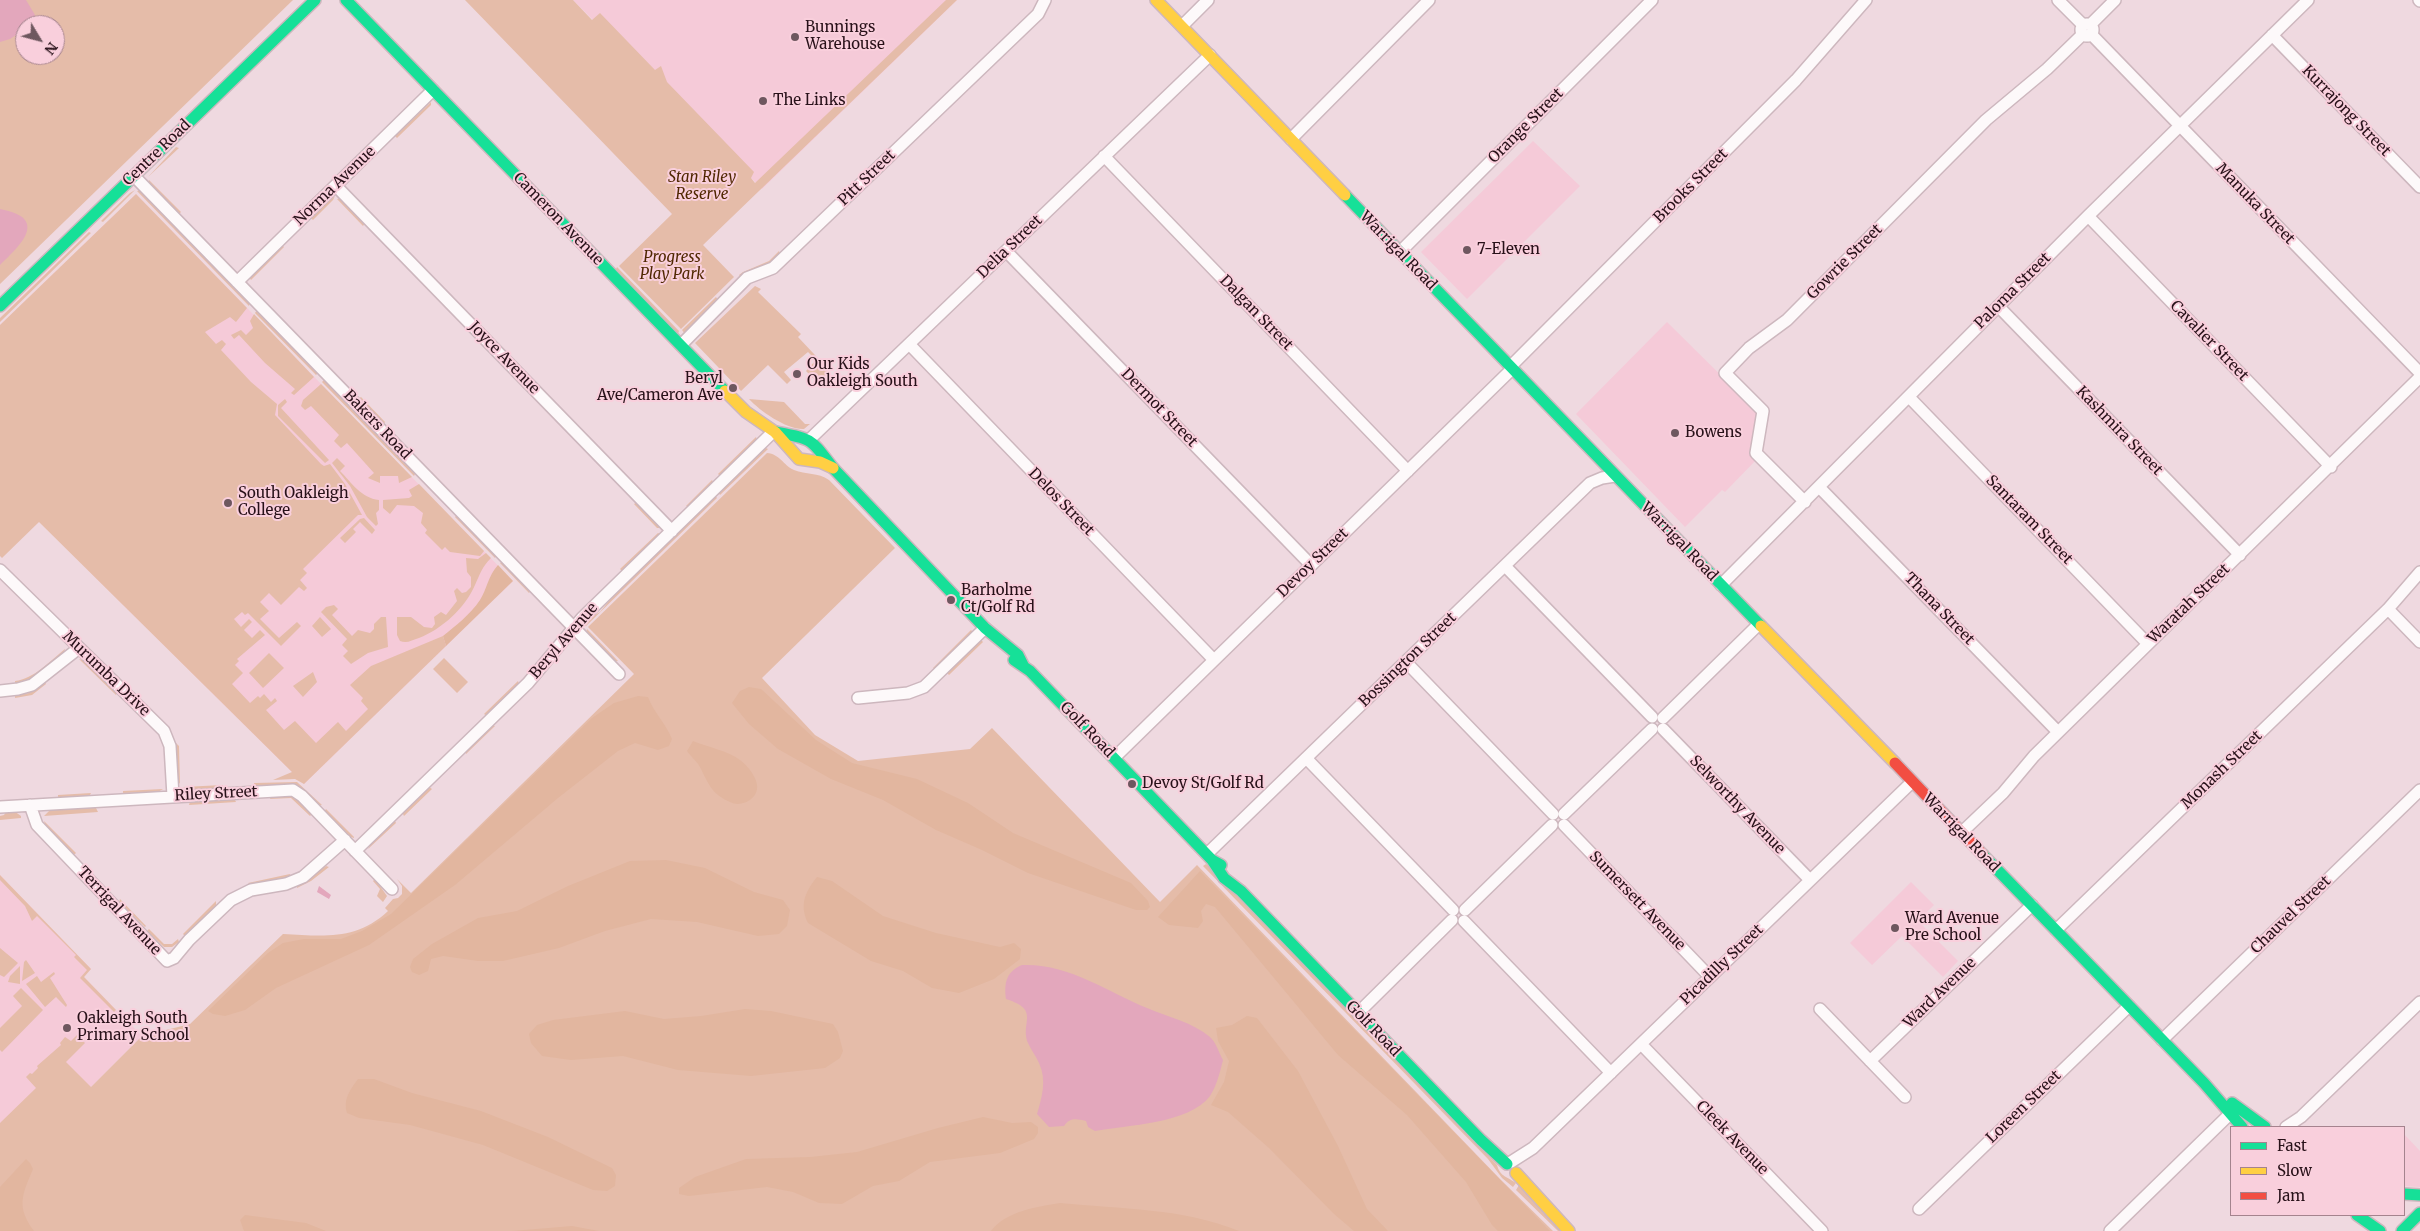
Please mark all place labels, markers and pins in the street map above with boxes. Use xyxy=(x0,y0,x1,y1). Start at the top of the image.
place label: Bunnings Warehouse xyxy=(805,19,885,54)
marker: Bunnings Warehouse xyxy=(789,31,801,43)
place label: The Links xyxy=(773,92,846,110)
marker: The Links xyxy=(757,95,769,107)
place label: 7-Eleven xyxy=(1477,241,1540,259)
marker: 7-Eleven xyxy=(1461,244,1473,256)
place label: Our Kids Oakleigh South xyxy=(807,356,918,391)
marker: Our Kids Oakleigh South xyxy=(791,368,803,380)
place label: Beryl Ave/Cameron Ave xyxy=(597,370,723,405)
marker: Beryl Ave/Cameron Ave xyxy=(727,382,739,394)
place label: Bowens xyxy=(1685,424,1742,442)
marker: Bowens xyxy=(1669,427,1681,439)
place label: South Oakleigh College xyxy=(238,485,349,520)
marker: South Oakleigh College xyxy=(222,497,234,509)
place label: Barholme Ct/Golf Rd xyxy=(961,582,1035,617)
marker: Barholme Ct/Golf Rd xyxy=(945,594,957,606)
place label: Devoy St/Golf Rd xyxy=(1142,775,1264,793)
marker: Devoy St/Golf Rd xyxy=(1126,778,1138,790)
place label: Ward Avenue Pre School xyxy=(1905,910,1999,945)
marker: Ward Avenue Pre School xyxy=(1889,922,1901,934)
place label: Oakleigh South Primary School xyxy=(77,1010,189,1045)
marker: Oakleigh South Primary School xyxy=(61,1022,73,1034)

